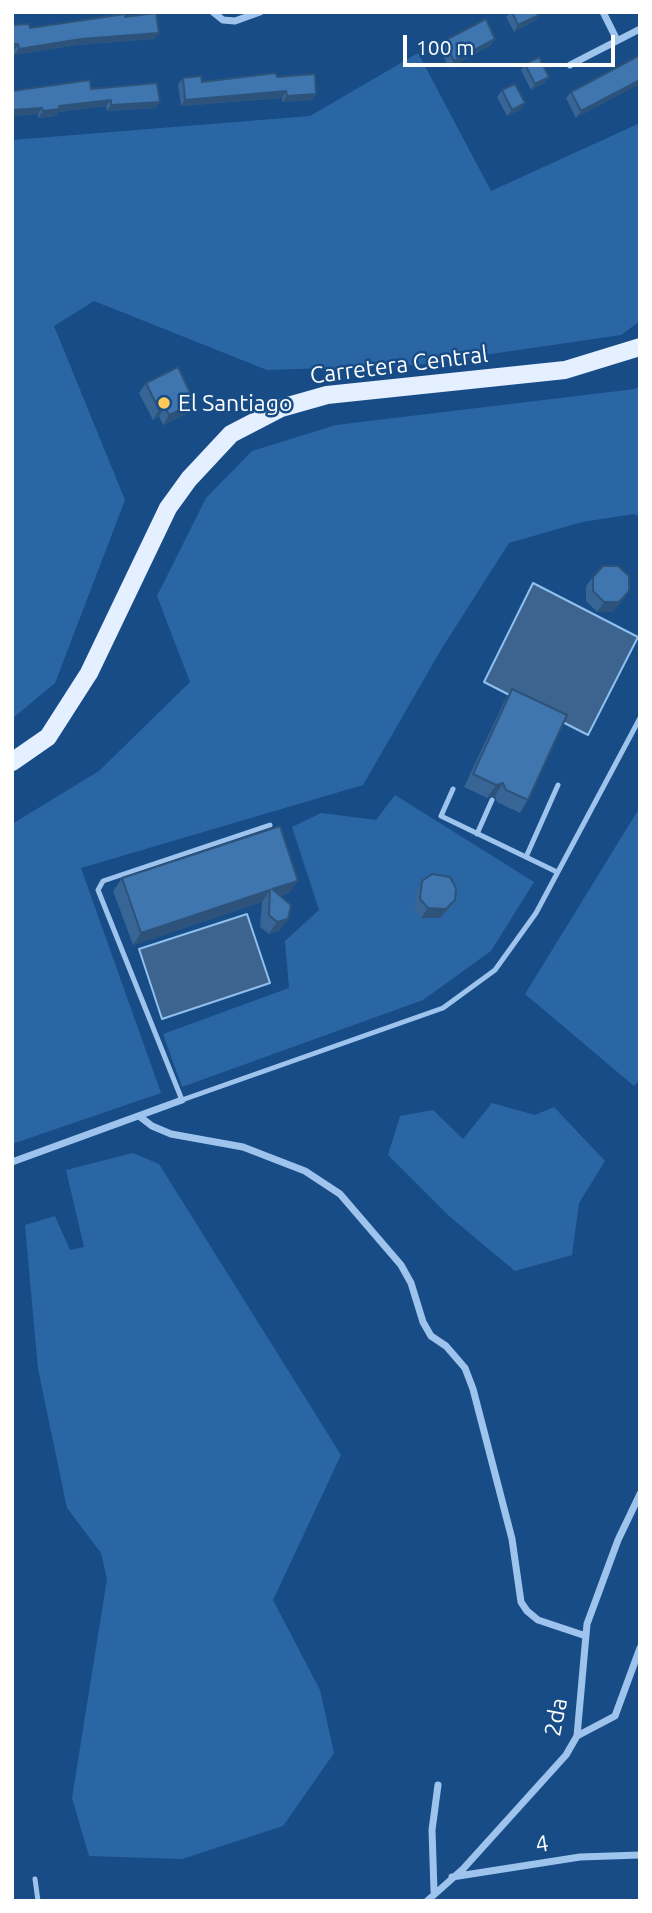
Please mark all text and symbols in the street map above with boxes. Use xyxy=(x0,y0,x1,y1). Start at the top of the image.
scale bar xyxy=(407,21,619,65)
text: 100 m xyxy=(416,35,474,59)
street label: Carretera Central xyxy=(308,340,490,390)
place label: El Santiago xyxy=(178,389,292,417)
marker: El Santiago xyxy=(156,395,172,411)
street label: 2da xyxy=(539,1696,573,1738)
street label: 4 xyxy=(533,1829,551,1859)

